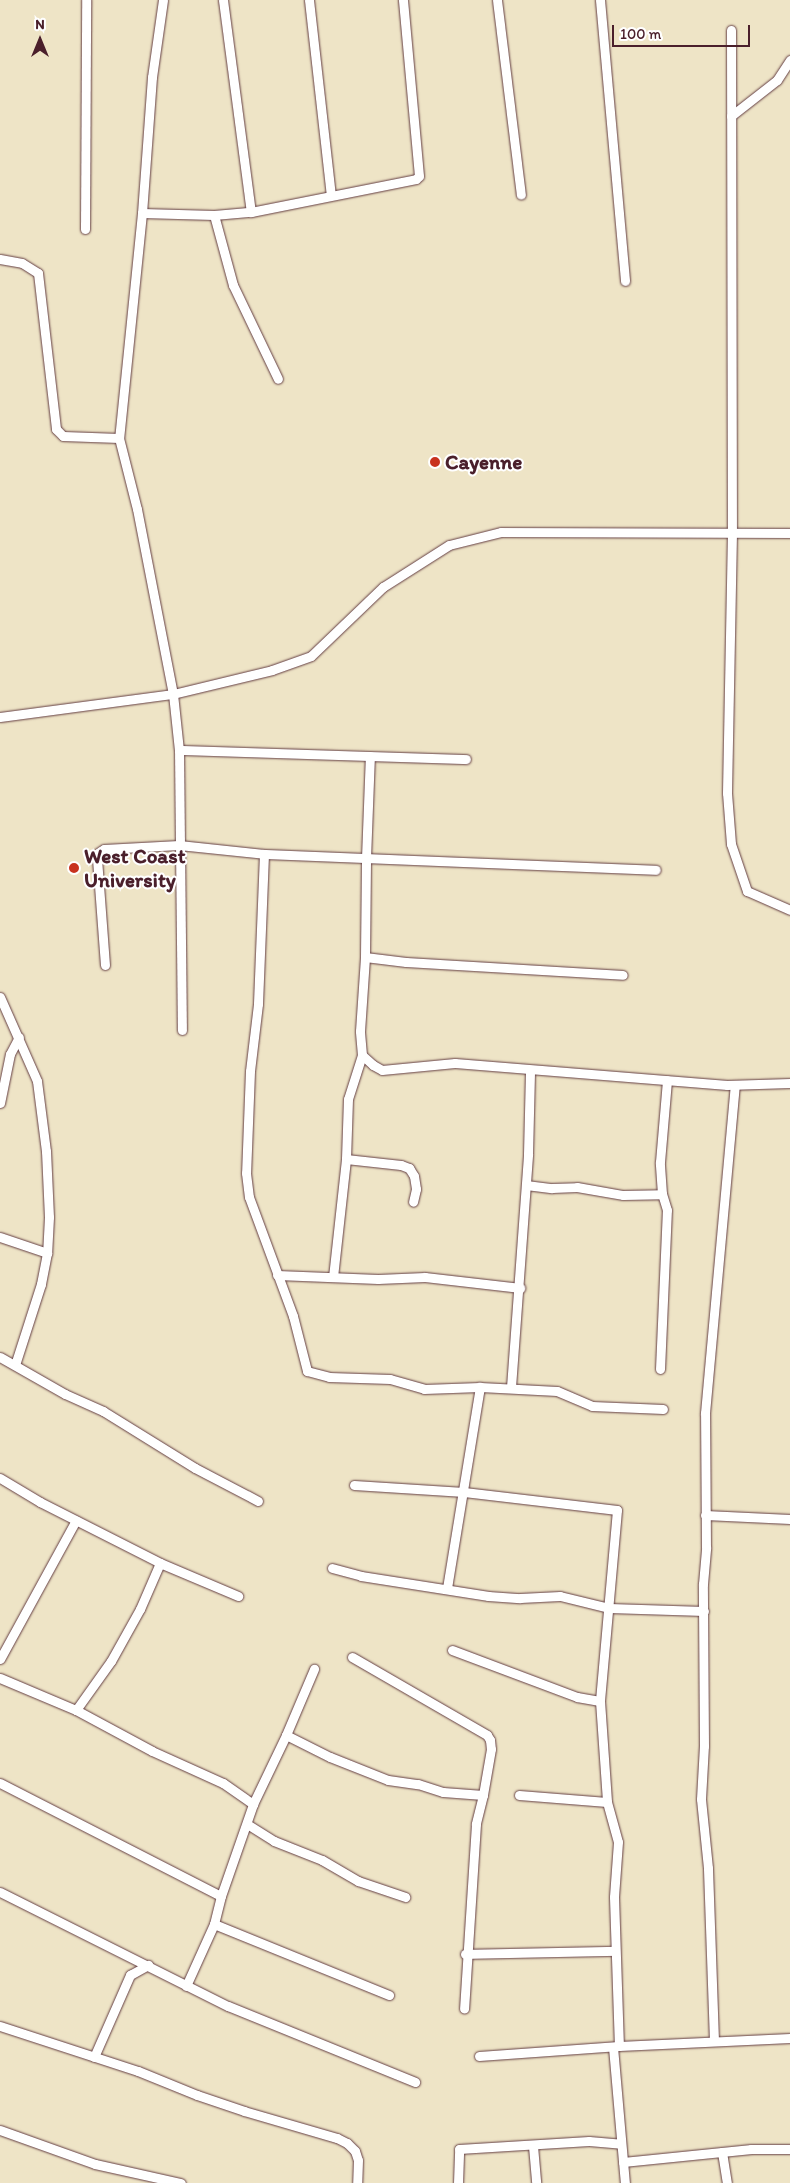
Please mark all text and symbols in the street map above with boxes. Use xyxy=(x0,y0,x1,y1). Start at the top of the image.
north arrow xyxy=(15,15,65,65)
scale bar xyxy=(615,15,752,47)
text: N xyxy=(35,16,45,33)
text: 100 m xyxy=(620,25,661,43)
place label: Cayenne xyxy=(445,449,522,475)
marker: Cayenne xyxy=(429,456,441,468)
place label: West Coast University xyxy=(84,843,185,893)
marker: West Coast University xyxy=(68,862,80,874)

